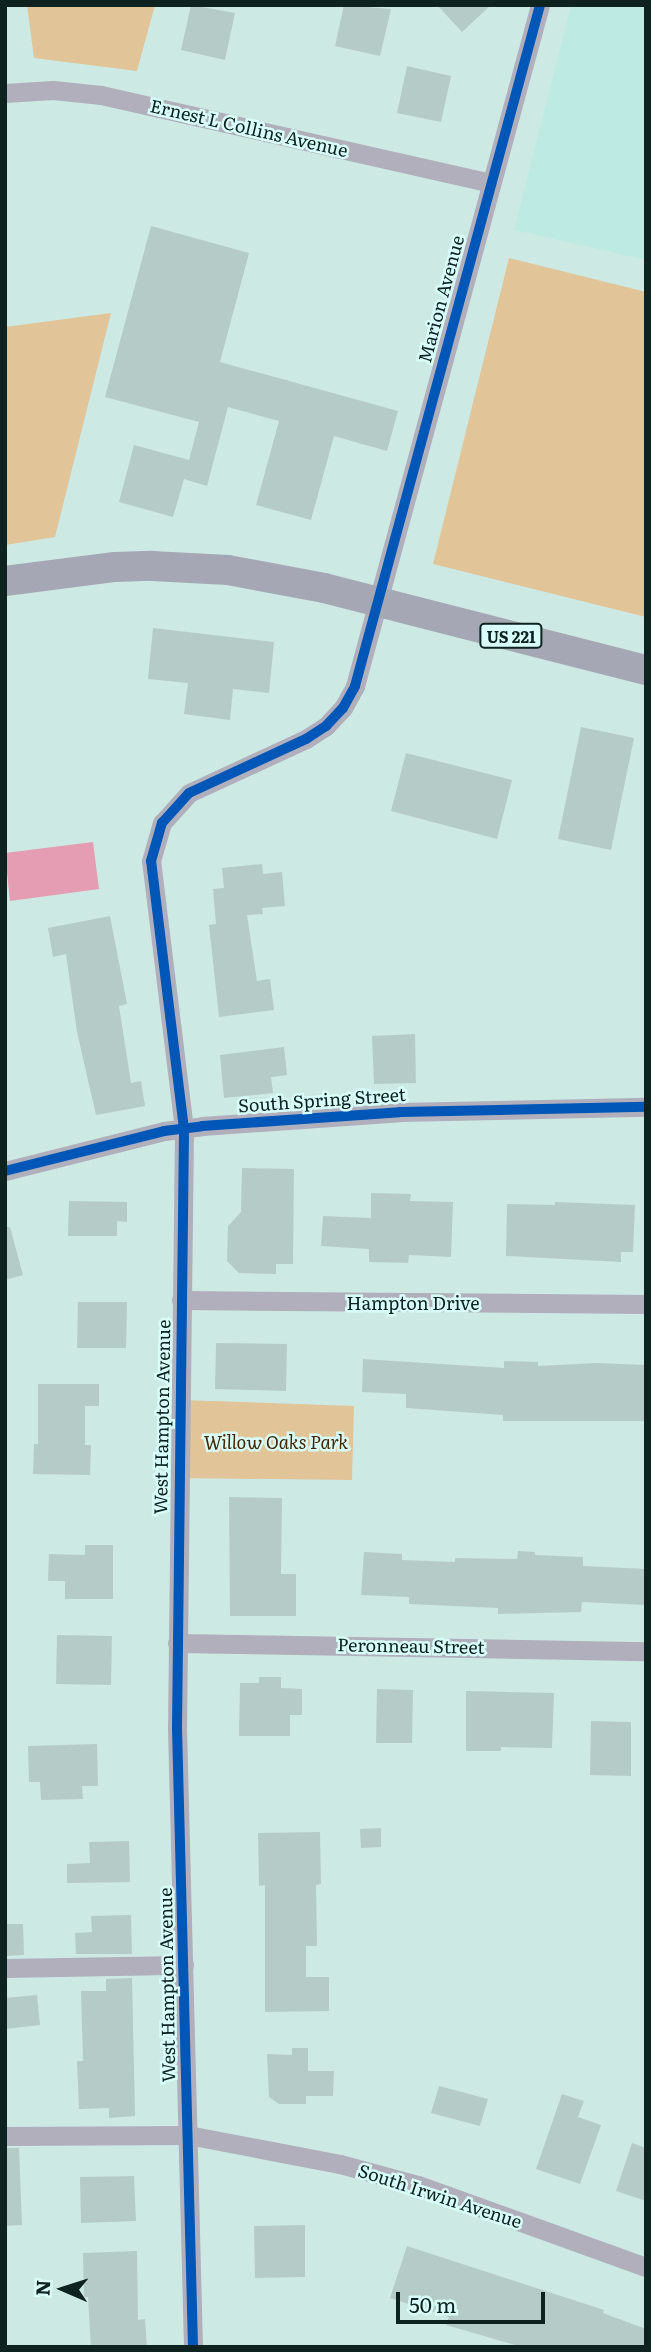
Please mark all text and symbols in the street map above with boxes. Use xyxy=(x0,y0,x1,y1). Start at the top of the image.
street label: Ernest L Collins Avenue xyxy=(148,95,350,161)
street label: Marion Avenue xyxy=(414,233,468,365)
road number: US 221 xyxy=(478,624,544,649)
street label: South Spring Street xyxy=(237,1083,407,1117)
street label: Hampton Drive xyxy=(346,1292,480,1314)
street label: West Hampton Avenue xyxy=(150,1319,174,1515)
park label: Willow Oaks Park xyxy=(204,1431,348,1453)
street label: Peronneau Street xyxy=(337,1634,485,1658)
street label: West Hampton Avenue xyxy=(155,1887,179,2083)
street label: South Irwin Avenue xyxy=(355,2159,525,2233)
north arrow xyxy=(28,2254,98,2324)
scale bar xyxy=(399,2278,548,2322)
text: N xyxy=(28,2279,56,2297)
text: 50 m xyxy=(409,2288,456,2319)

